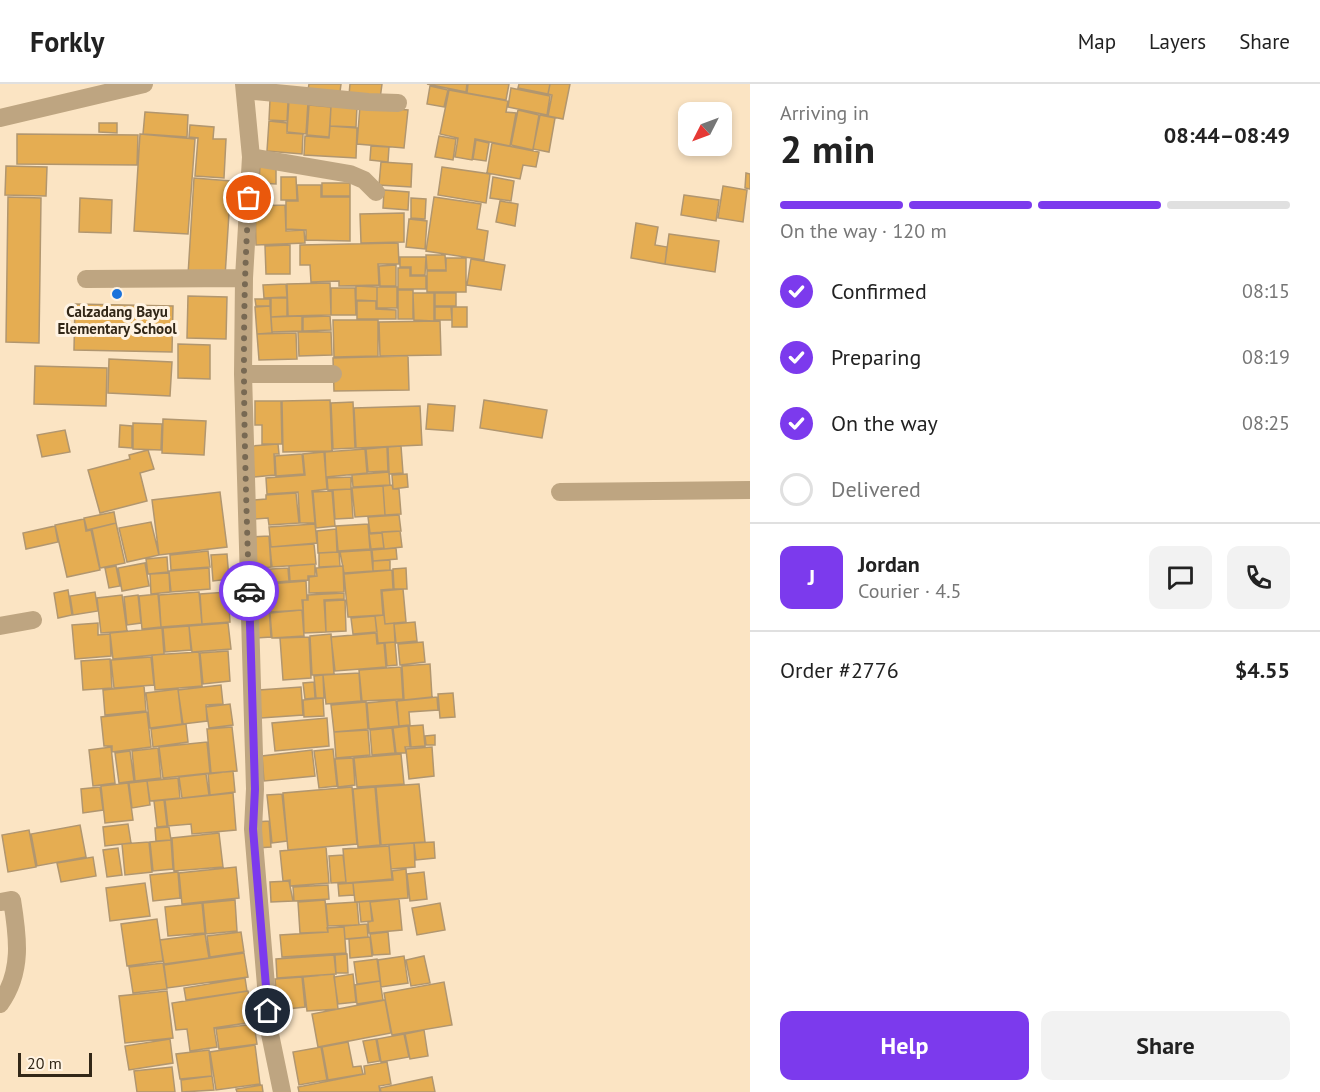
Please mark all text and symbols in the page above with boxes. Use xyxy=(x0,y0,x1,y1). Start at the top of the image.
text: Forkly xyxy=(30,23,104,60)
text: Map xyxy=(1078,28,1116,55)
text: Layers xyxy=(1149,28,1206,55)
text: Share xyxy=(1239,28,1290,55)
text: Arriving in xyxy=(780,100,869,126)
north arrow xyxy=(678,102,732,156)
map controls xyxy=(678,102,732,156)
text: 08:44–08:49 xyxy=(1164,121,1290,149)
text: 2 min xyxy=(780,123,875,174)
pin xyxy=(223,172,274,223)
icon: bag xyxy=(232,181,265,214)
text: On the way · 120 m xyxy=(780,218,947,244)
icon: check xyxy=(780,275,813,308)
text: Confirmed xyxy=(831,277,927,305)
text: 08:15 xyxy=(1242,278,1290,304)
marker: Calzadang Bayu Elementary School xyxy=(110,287,124,301)
place label: Calzadang Bayu Elementary School xyxy=(57,302,177,338)
icon: check xyxy=(780,341,813,374)
text: Preparing xyxy=(831,343,921,371)
text: 08:19 xyxy=(1242,344,1290,370)
icon: check xyxy=(780,407,813,440)
text: On the way xyxy=(831,409,938,437)
text: 08:25 xyxy=(1242,410,1290,436)
text: Delivered xyxy=(831,475,921,503)
button: chat xyxy=(1149,546,1212,609)
button: phone xyxy=(1227,546,1290,609)
text: Jordan xyxy=(858,550,920,578)
courier xyxy=(219,561,279,621)
text: J xyxy=(808,563,815,591)
icon: car xyxy=(233,575,266,608)
text: Courier · 4.5 xyxy=(858,578,961,604)
text: Order #2776 xyxy=(780,656,899,684)
text: $4.55 xyxy=(1235,656,1290,684)
pin xyxy=(242,985,293,1036)
icon: home xyxy=(251,994,284,1027)
button: Help xyxy=(780,1011,1029,1080)
button: Share xyxy=(1041,1011,1290,1080)
scale bar xyxy=(18,1050,92,1078)
text: 20 m xyxy=(27,1053,62,1073)

